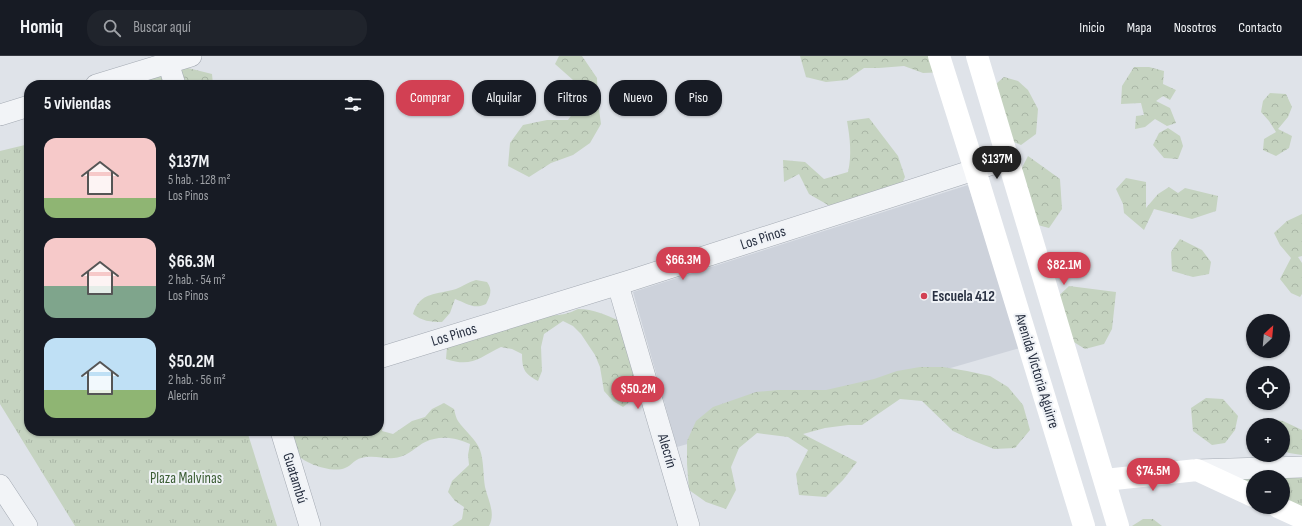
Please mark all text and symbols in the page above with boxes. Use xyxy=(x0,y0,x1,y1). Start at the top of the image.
search box xyxy=(87,10,367,46)
text: Homiq xyxy=(20,16,63,39)
icon: search xyxy=(101,17,123,39)
text: Buscar aquí xyxy=(133,18,191,37)
text: Inicio xyxy=(1079,19,1105,36)
text: Mapa xyxy=(1127,19,1152,36)
text: Nosotros xyxy=(1174,19,1216,36)
text: Contacto xyxy=(1238,19,1282,36)
chip: Comprar xyxy=(396,80,464,116)
chip: Alquilar xyxy=(472,80,536,116)
chip: Filtros xyxy=(544,80,601,116)
chip: Nuevo xyxy=(609,80,667,116)
chip: Piso xyxy=(675,80,722,116)
icon: filters xyxy=(342,93,364,115)
text: 5 viviendas xyxy=(44,94,111,114)
pin: $137M xyxy=(969,146,1025,180)
text: $137M xyxy=(981,151,1013,167)
text: $137M xyxy=(168,152,209,172)
icon: home xyxy=(76,154,124,202)
text: 5 hab. · 128 m² xyxy=(168,172,231,188)
text: Los Pinos xyxy=(168,188,208,204)
street label: Los Pinos xyxy=(738,222,788,254)
pin: $66.3M xyxy=(650,247,716,281)
text: $66.3M xyxy=(168,252,215,272)
text: $66.3M xyxy=(665,252,701,268)
pin: $82.1M xyxy=(1031,252,1097,286)
icon: home xyxy=(76,254,124,302)
text: $82.1M xyxy=(1047,257,1081,273)
text: 2 hab. · 54 m² xyxy=(168,272,226,288)
place label: Escuela 412 xyxy=(932,287,995,306)
text: Los Pinos xyxy=(168,288,208,304)
marker: Escuela 412 xyxy=(919,291,929,301)
street label: Avenida Victoria Aguirre xyxy=(1010,310,1063,431)
north arrow xyxy=(1246,314,1290,358)
map controls xyxy=(1246,314,1290,514)
street label: Los Pinos xyxy=(429,319,479,351)
text: $50.2M xyxy=(168,352,214,372)
icon: home xyxy=(76,354,124,402)
button: locate xyxy=(1246,366,1290,410)
text: 2 hab. · 56 m² xyxy=(168,372,226,388)
pin: $50.2M xyxy=(605,376,671,410)
text: $50.2M xyxy=(620,381,656,397)
text: Alecrín xyxy=(168,388,198,404)
button: + xyxy=(1246,418,1290,462)
street label: Alecrín xyxy=(653,431,681,470)
street label: Guatambú xyxy=(278,450,312,506)
pin: $74.5M xyxy=(1120,458,1186,492)
text: $74.5M xyxy=(1136,463,1170,479)
park label: Plaza Malvinas xyxy=(150,469,222,488)
button: − xyxy=(1246,470,1290,514)

